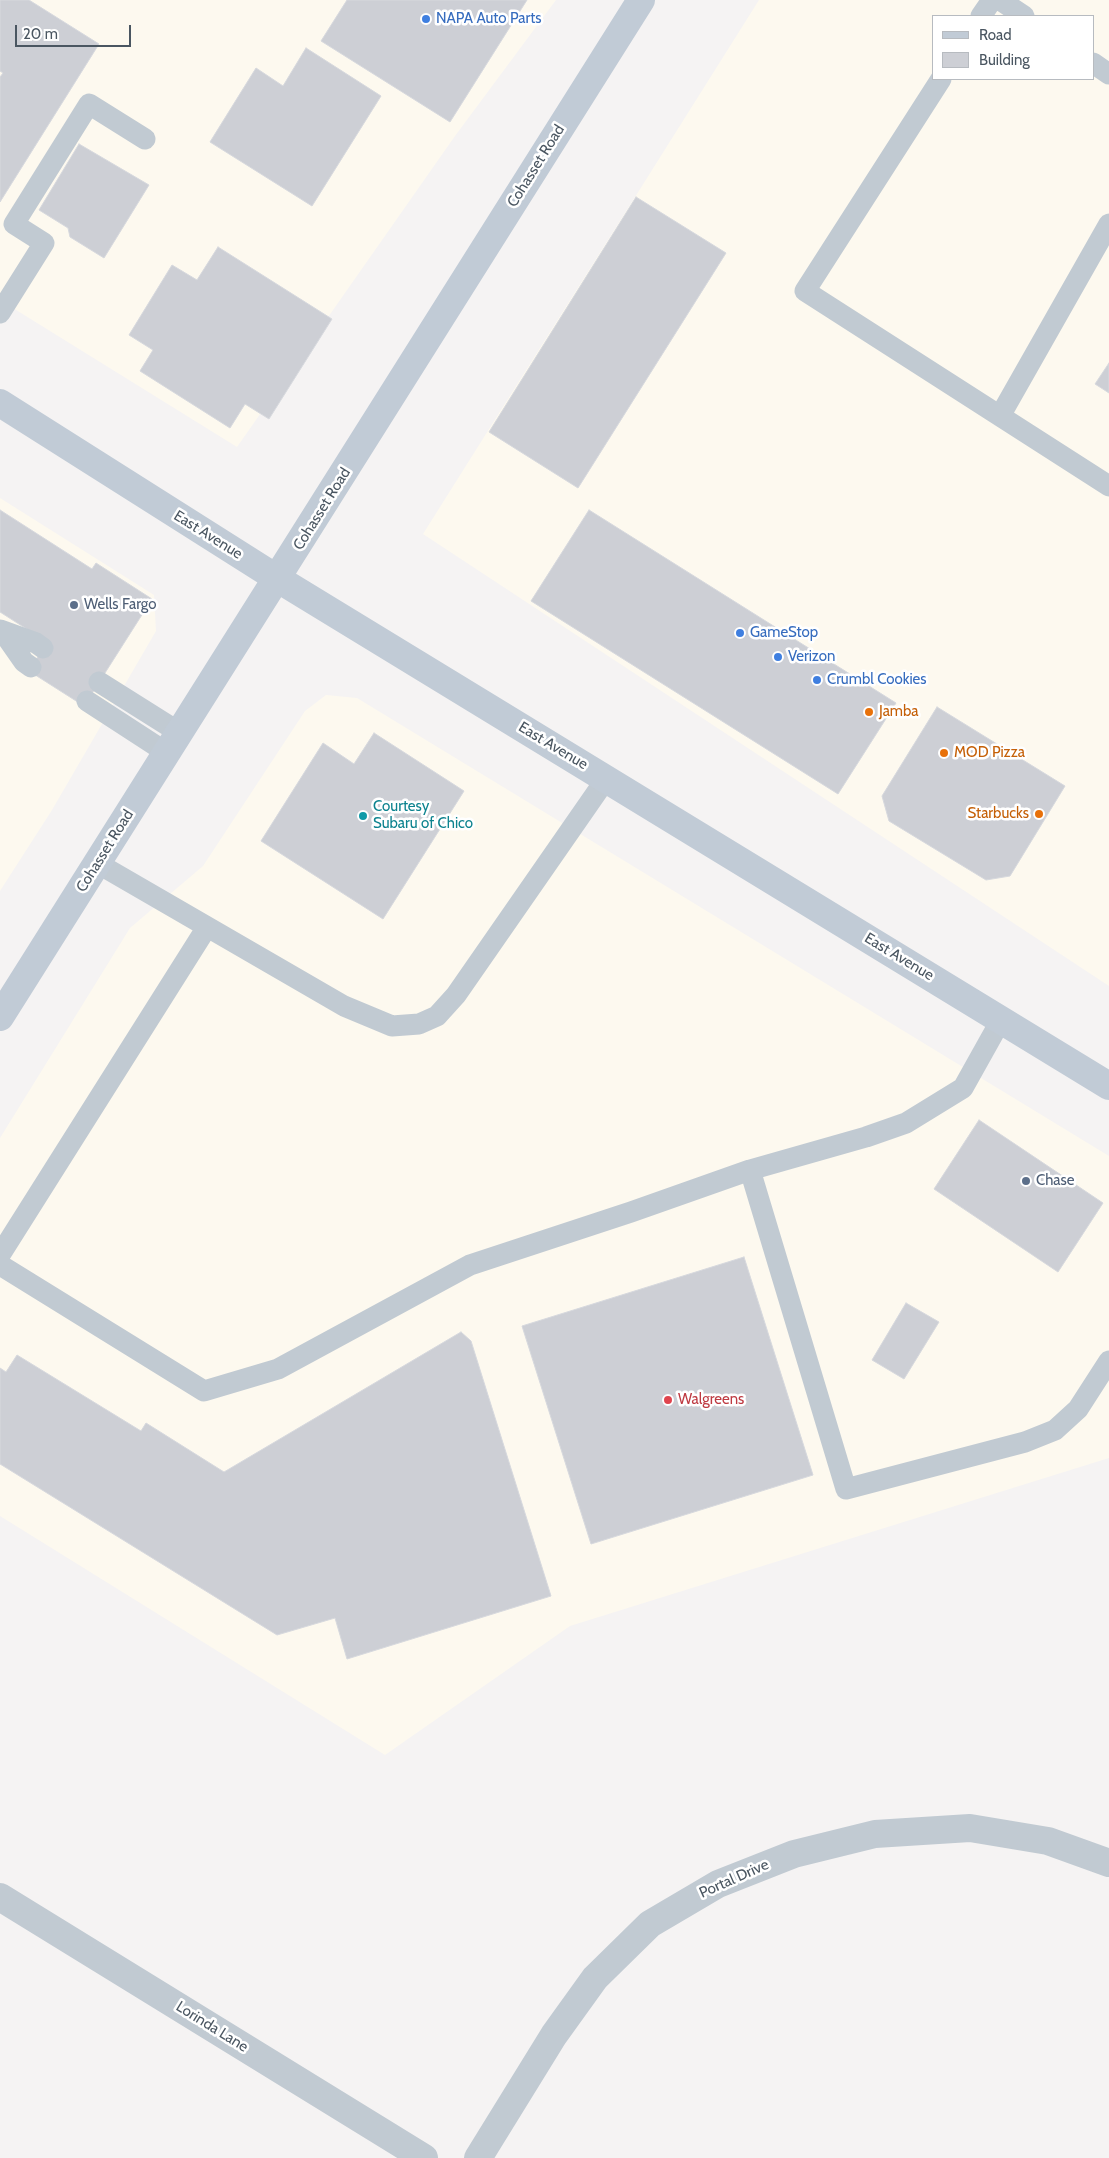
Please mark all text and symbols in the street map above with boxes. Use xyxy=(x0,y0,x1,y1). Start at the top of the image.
place label: NAPA Auto Parts xyxy=(436,10,542,28)
marker: NAPA Auto Parts xyxy=(420,13,432,25)
scale bar xyxy=(18,15,134,47)
legend xyxy=(932,15,1094,80)
text: 20 m xyxy=(23,25,58,43)
text: Road xyxy=(979,26,1012,44)
text: Building xyxy=(979,51,1030,69)
street label: Cohasset Road xyxy=(504,122,568,210)
street label: Cohasset Road xyxy=(290,465,354,553)
street label: East Avenue xyxy=(170,507,246,563)
place label: Wells Fargo xyxy=(84,596,157,614)
marker: Wells Fargo xyxy=(68,599,80,611)
place label: GameStop xyxy=(750,624,818,642)
marker: GameStop xyxy=(734,627,746,639)
place label: Verizon xyxy=(788,648,835,666)
marker: Verizon xyxy=(772,651,784,663)
place label: Crumbl Cookies xyxy=(827,671,926,689)
marker: Crumbl Cookies xyxy=(811,674,823,686)
place label: Jamba xyxy=(879,703,919,721)
marker: Jamba xyxy=(863,706,875,718)
street label: East Avenue xyxy=(515,718,591,774)
place label: MOD Pizza xyxy=(954,744,1025,762)
marker: MOD Pizza xyxy=(938,747,950,759)
place label: Courtesy Subaru of Chico xyxy=(373,798,473,833)
place label: Starbucks xyxy=(968,805,1029,823)
street label: Cohasset Road xyxy=(73,807,137,895)
marker: Starbucks xyxy=(1033,808,1045,820)
marker: Courtesy Subaru of Chico xyxy=(357,810,369,822)
street label: East Avenue xyxy=(861,929,937,985)
place label: Chase xyxy=(1036,1172,1074,1190)
marker: Chase xyxy=(1020,1175,1032,1187)
place label: Walgreens xyxy=(678,1391,744,1409)
marker: Walgreens xyxy=(662,1394,674,1406)
street label: Portal Drive xyxy=(696,1856,772,1902)
street label: Lorinda Lane xyxy=(173,1998,251,2056)

